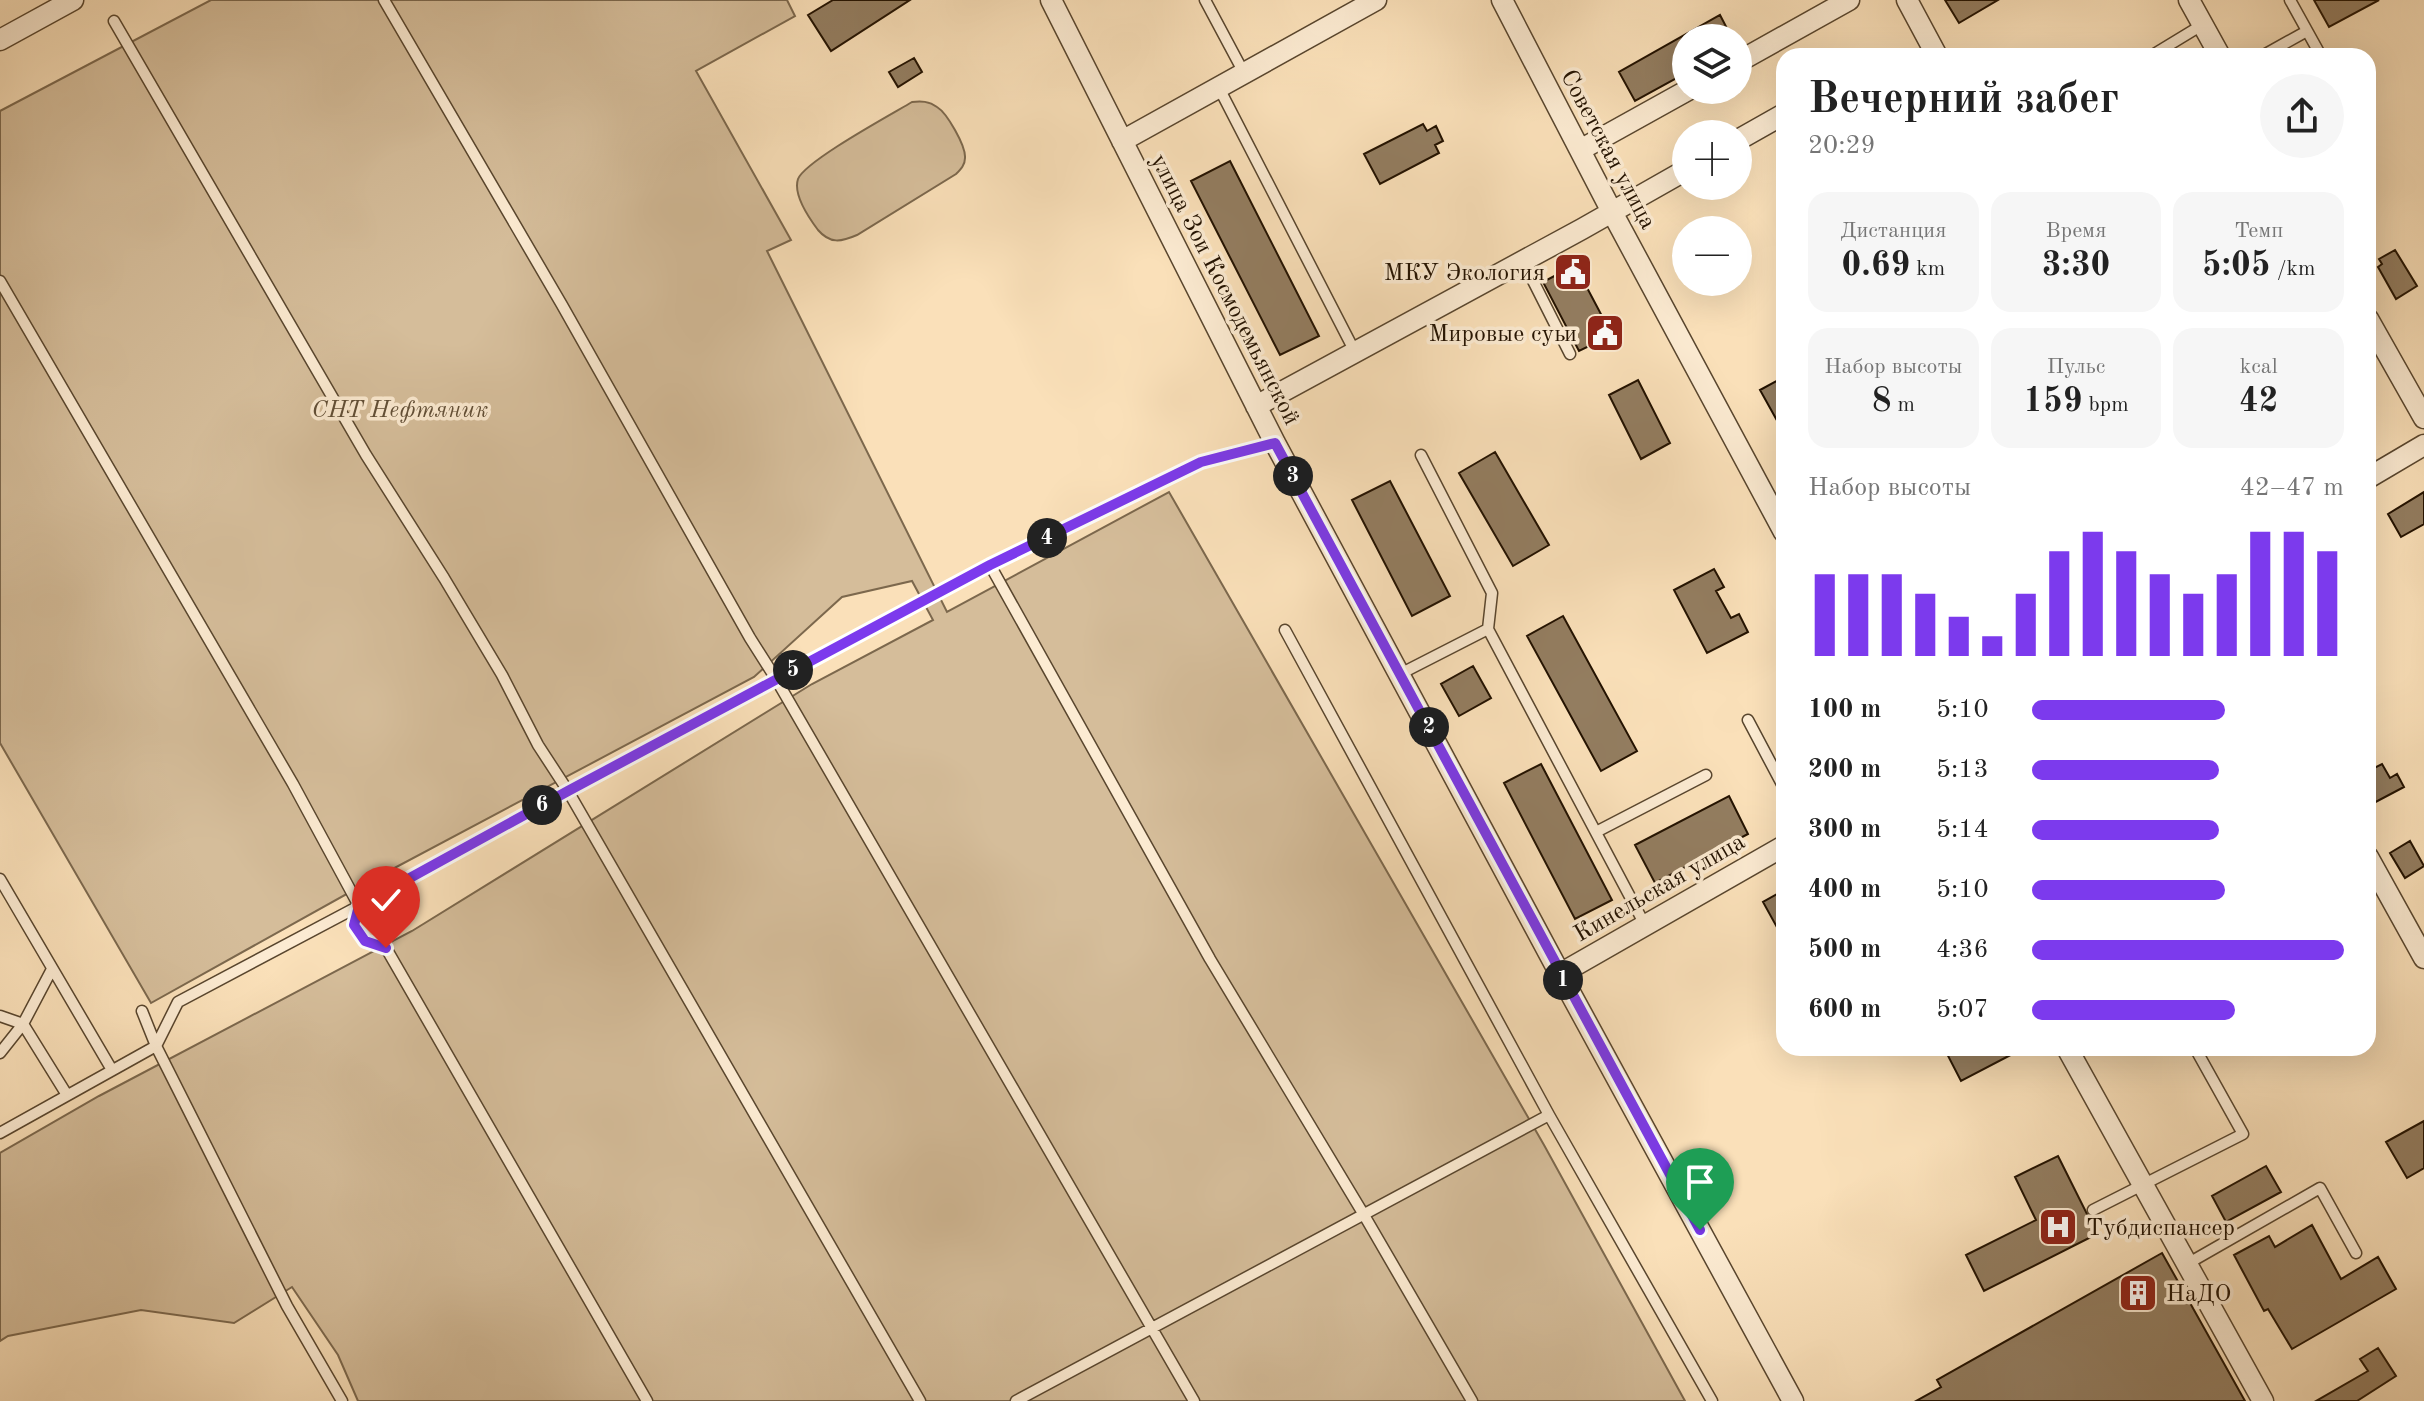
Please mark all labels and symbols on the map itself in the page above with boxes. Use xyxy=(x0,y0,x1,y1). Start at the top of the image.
street label: Советская улица xyxy=(1555,66,1659,234)
street label: улица Зои Космодемьянской xyxy=(1145,151,1303,429)
public building icon: МКУ Экология xyxy=(1552,251,1594,293)
place label: МКУ Экология xyxy=(1384,262,1545,286)
public building icon: Мировые суьи xyxy=(1584,312,1626,354)
place label: Мировые суьи xyxy=(1428,323,1577,347)
park label: СНТ Нефтяник xyxy=(312,399,488,423)
pin: 3 xyxy=(1273,456,1313,496)
pin: 4 xyxy=(1027,518,1067,558)
pin: 5 xyxy=(773,650,813,690)
pin: 2 xyxy=(1409,707,1449,747)
pin: 6 xyxy=(522,785,562,825)
street label: Кинельская улица xyxy=(1571,830,1750,947)
pin xyxy=(352,866,420,948)
pin: 1 xyxy=(1543,960,1583,1000)
pin xyxy=(1666,1148,1734,1230)
hospital icon: Тубдиспансер xyxy=(2037,1206,2079,1248)
place label: Тубдиспансер xyxy=(2086,1217,2235,1241)
building icon: НаДО xyxy=(2117,1272,2159,1314)
place label: НаДО xyxy=(2166,1283,2231,1307)

